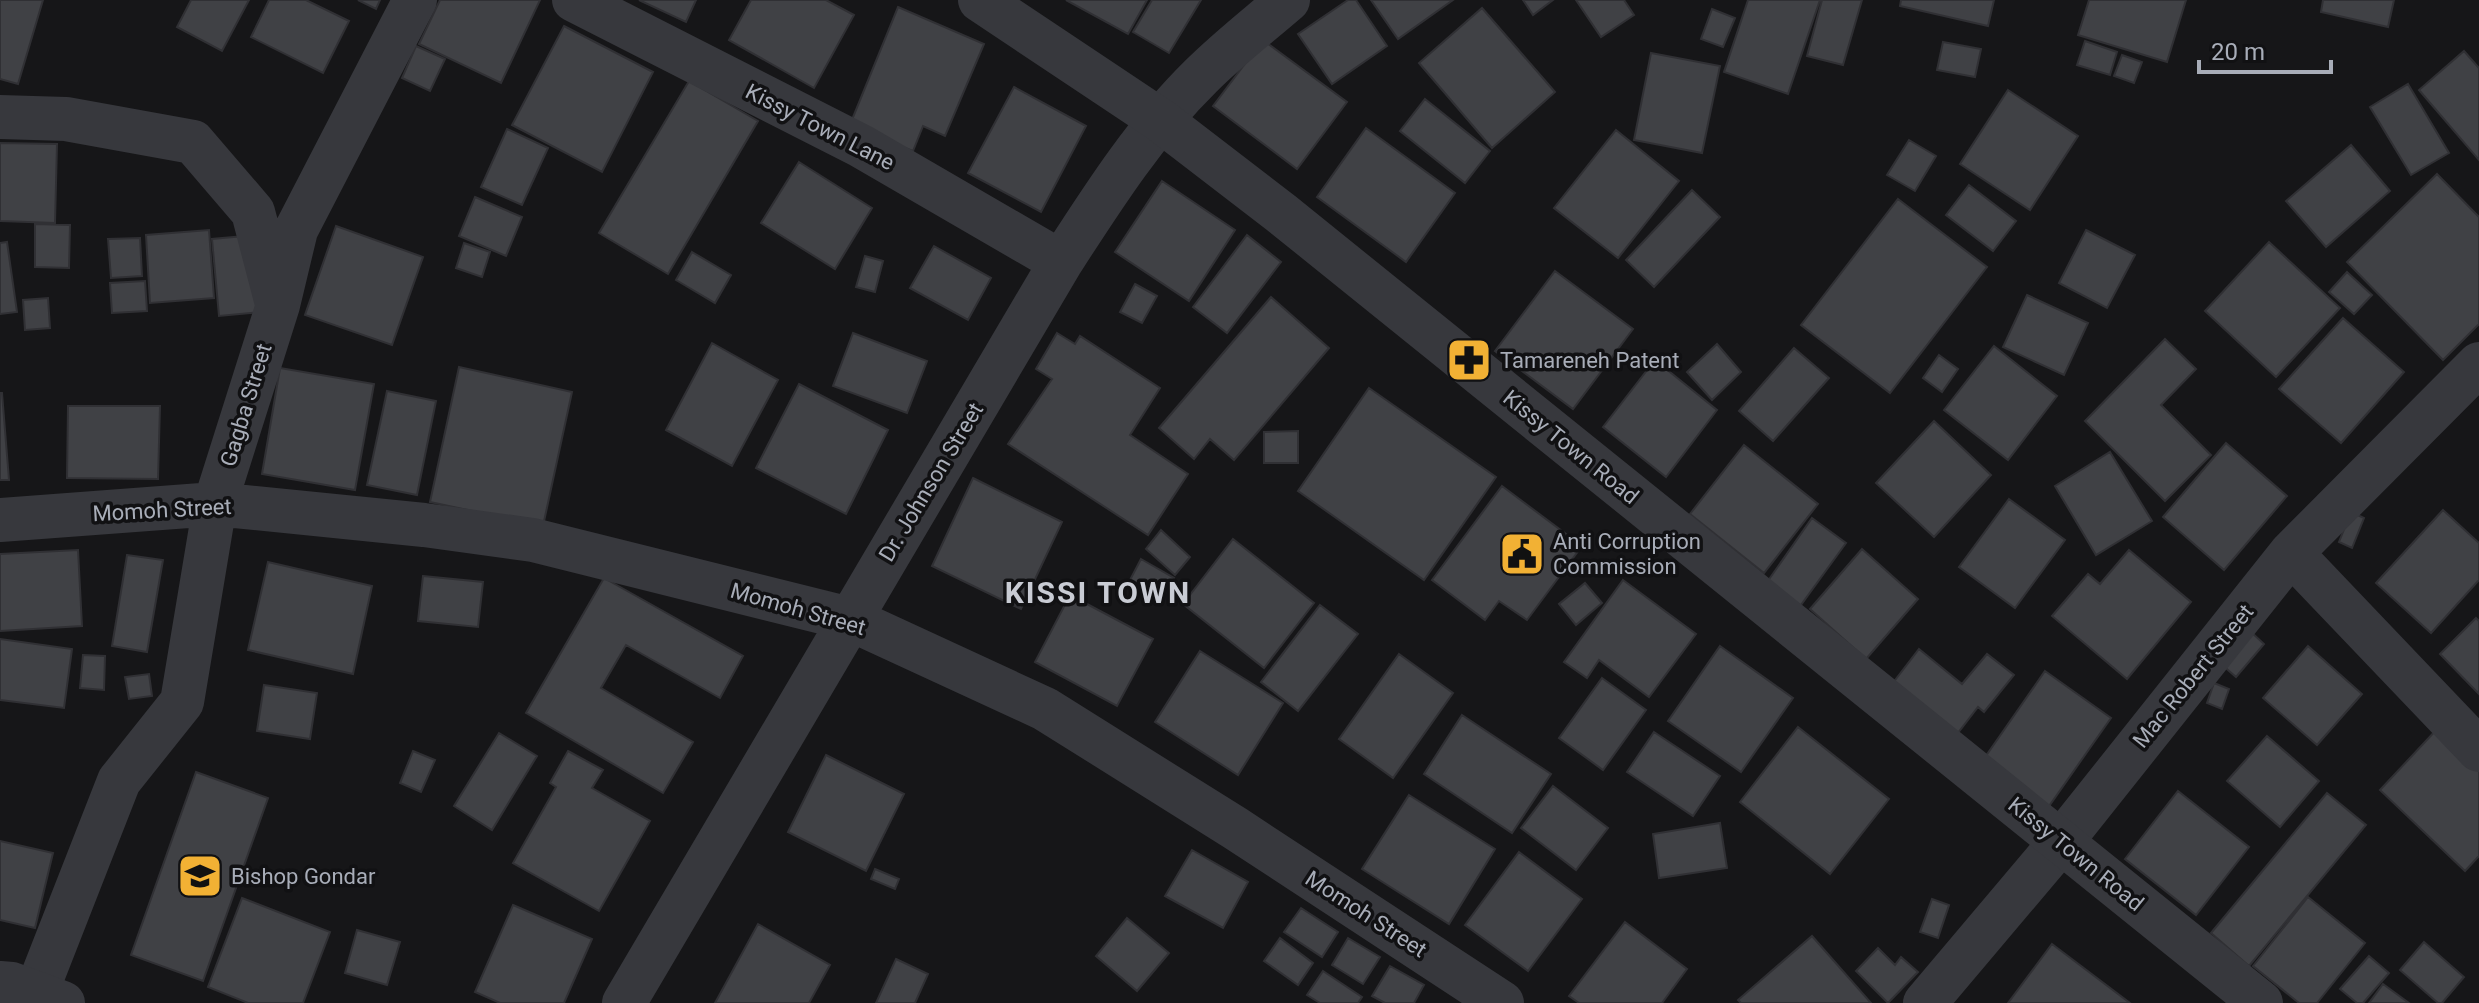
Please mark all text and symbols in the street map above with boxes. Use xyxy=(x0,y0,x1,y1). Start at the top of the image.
scale bar xyxy=(2199,24,2331,74)
text: 20 m xyxy=(2211,38,2265,66)
street label: Kissy Town Lane xyxy=(741,79,899,175)
pharmacy icon: Tamareneh Patent xyxy=(1445,336,1493,384)
street label: Gagba Street xyxy=(215,341,277,469)
place label: Tamareneh Patent xyxy=(1500,348,1679,373)
street label: Kissy Town Road xyxy=(1498,385,1644,509)
street label: Dr. Johnson Street xyxy=(874,398,988,566)
street label: Momoh Street xyxy=(92,494,232,526)
place label: Anti Corruption Commission xyxy=(1553,529,1701,579)
public building icon: Anti Corruption Commission xyxy=(1498,530,1546,578)
district label: KISSI TOWN xyxy=(1005,575,1191,610)
street label: Momoh Street xyxy=(728,578,868,640)
street label: Mac Robert Street xyxy=(2128,599,2258,753)
street label: Kissy Town Road xyxy=(2003,792,2149,916)
school or university icon: Bishop Gondar xyxy=(176,852,224,900)
place label: Bishop Gondar xyxy=(231,864,376,889)
street label: Momoh Street xyxy=(1301,866,1431,962)

